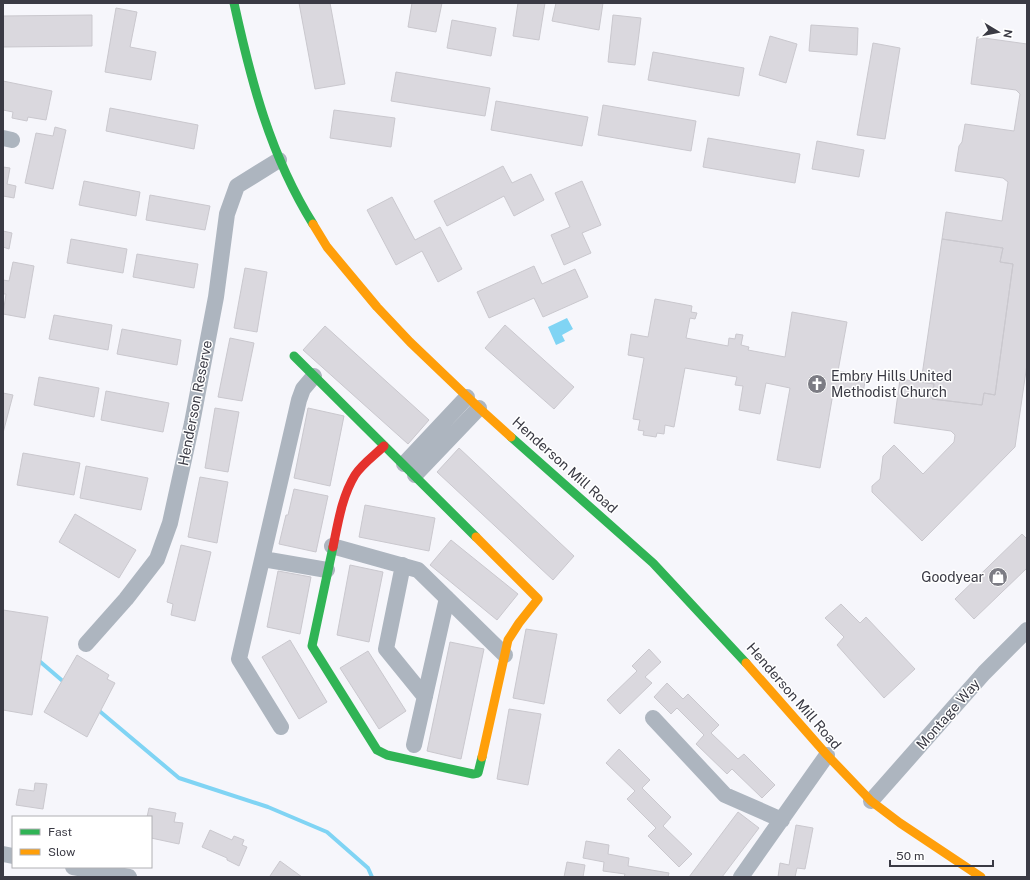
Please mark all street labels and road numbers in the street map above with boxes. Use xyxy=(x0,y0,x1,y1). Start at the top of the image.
street label: Henderson Reserve xyxy=(175,339,215,467)
street label: Henderson Mill Road xyxy=(509,414,621,516)
street label: Henderson Mill Road xyxy=(743,640,845,752)
street label: Montage Way xyxy=(913,675,983,753)

